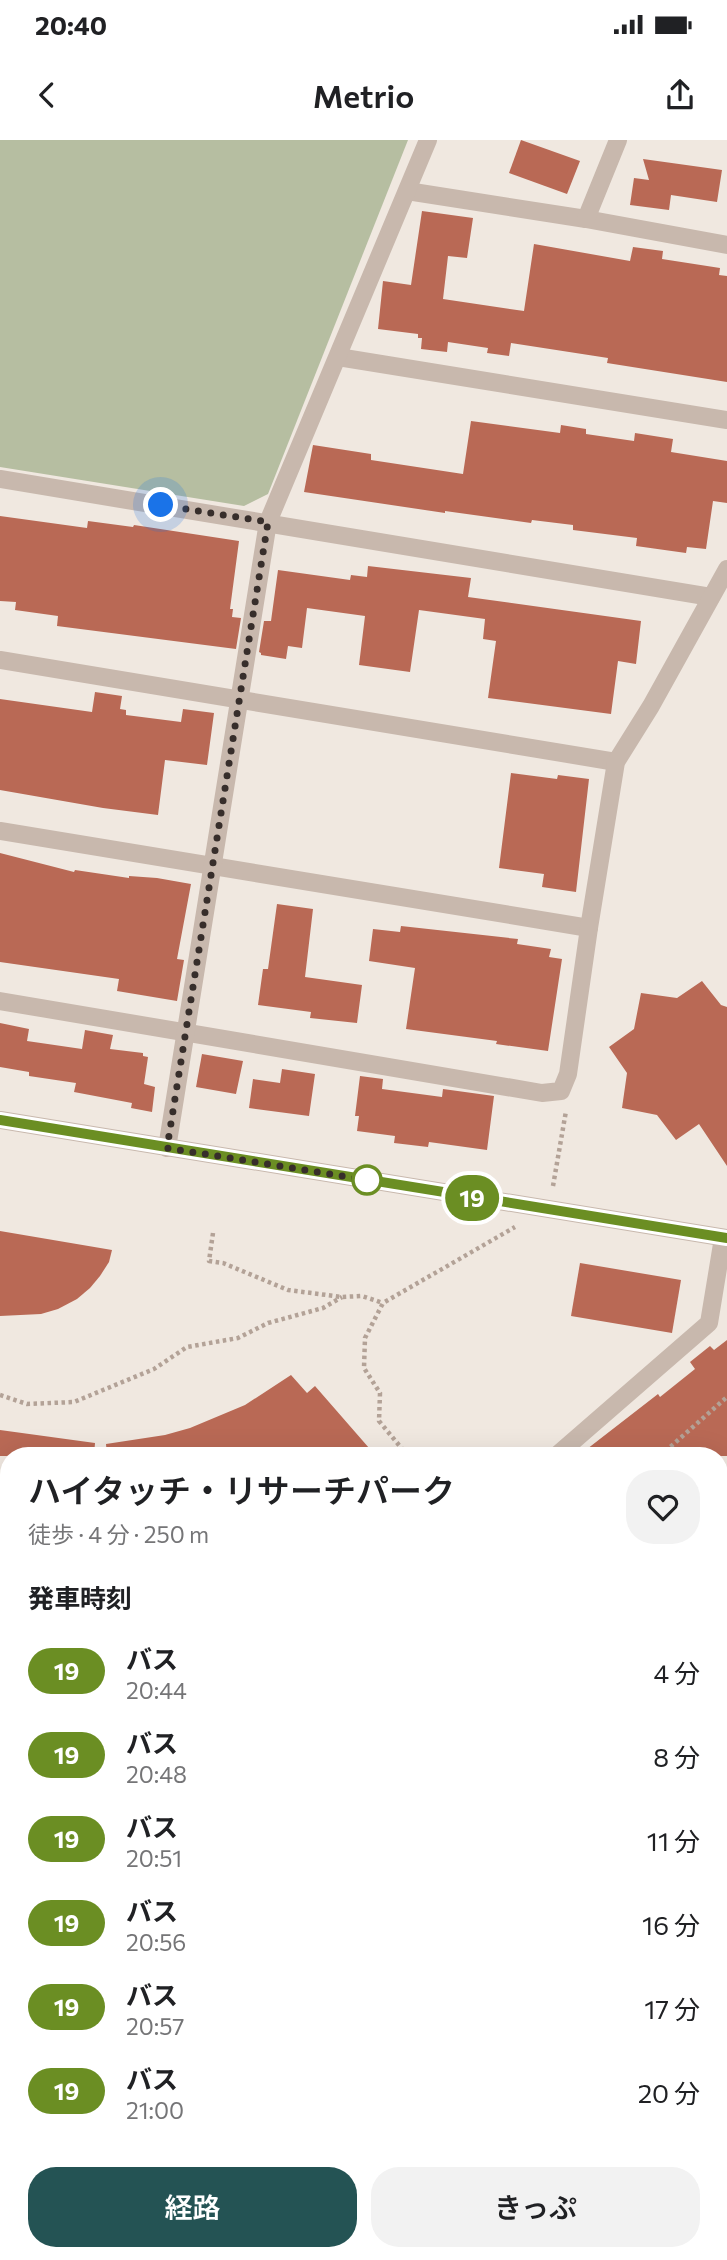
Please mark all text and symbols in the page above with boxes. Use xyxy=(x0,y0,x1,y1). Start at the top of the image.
text: 20:40 xyxy=(35,9,107,40)
text: Metrio xyxy=(313,75,414,115)
icon: back xyxy=(28,76,66,114)
icon: share xyxy=(661,76,699,114)
your location xyxy=(143,487,178,522)
unlabelled marker xyxy=(352,1165,382,1195)
line badge: 19 xyxy=(440,1175,504,1221)
text: 19 xyxy=(459,1183,485,1212)
text: ハイタッチ・リサーチパーク xyxy=(28,1469,455,1510)
button: heart xyxy=(626,1470,700,1544)
text: 徒歩 · 4 分 · 250 m xyxy=(28,1520,209,1548)
text: 発車時刻 xyxy=(28,1582,132,1613)
text: バス xyxy=(126,1643,178,1674)
text: 19 xyxy=(54,1656,79,1685)
text: 4 分 xyxy=(653,1657,700,1688)
text: 20:44 xyxy=(126,1676,187,1704)
text: バス xyxy=(126,1727,178,1758)
text: 19 xyxy=(54,1740,79,1769)
text: 8 分 xyxy=(653,1741,700,1772)
text: 20:48 xyxy=(126,1760,187,1788)
text: バス xyxy=(126,1811,178,1842)
text: 19 xyxy=(54,1824,79,1853)
text: 11 分 xyxy=(647,1825,700,1856)
text: 20:51 xyxy=(126,1844,182,1872)
text: バス xyxy=(126,1895,178,1926)
text: 19 xyxy=(54,1908,79,1937)
text: 16 分 xyxy=(642,1909,700,1940)
text: 20:56 xyxy=(126,1928,186,1956)
text: バス xyxy=(126,1979,178,2010)
text: 19 xyxy=(54,1992,79,2021)
text: 17 分 xyxy=(644,1993,700,2024)
text: 20:57 xyxy=(126,2012,184,2040)
text: バス xyxy=(126,2063,178,2094)
text: 19 xyxy=(54,2076,79,2105)
text: 20 分 xyxy=(638,2077,700,2108)
text: 21:00 xyxy=(126,2096,184,2124)
button: 経路 xyxy=(28,2167,357,2247)
button: きっぷ xyxy=(371,2167,700,2247)

